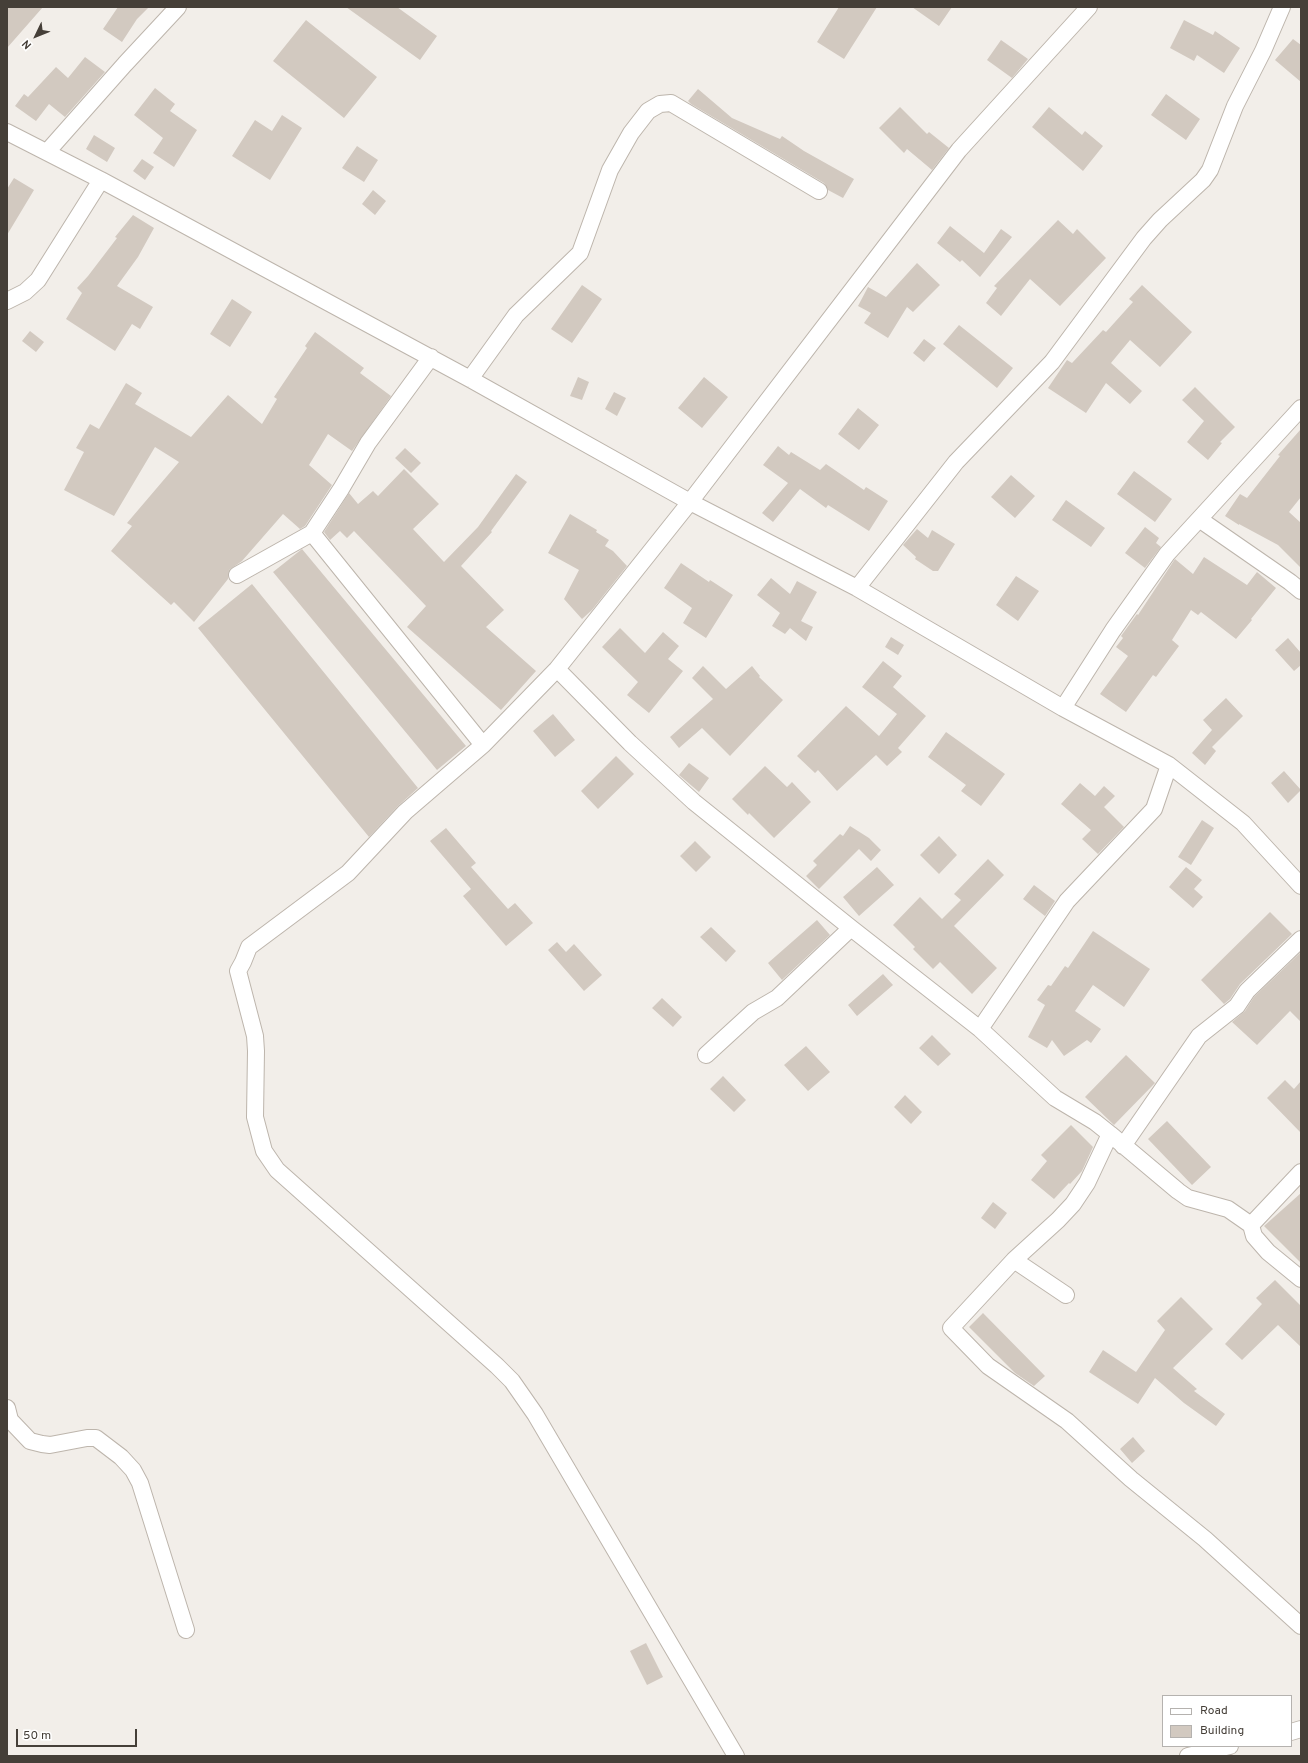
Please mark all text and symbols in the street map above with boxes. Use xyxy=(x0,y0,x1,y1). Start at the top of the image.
north arrow xyxy=(16,16,56,56)
text: N xyxy=(19,37,35,52)
legend xyxy=(1162,1695,1292,1747)
text: Road xyxy=(1200,1703,1228,1719)
scale bar xyxy=(18,1721,139,1747)
text: Building xyxy=(1200,1723,1244,1739)
text: 50 m xyxy=(23,1728,51,1744)

